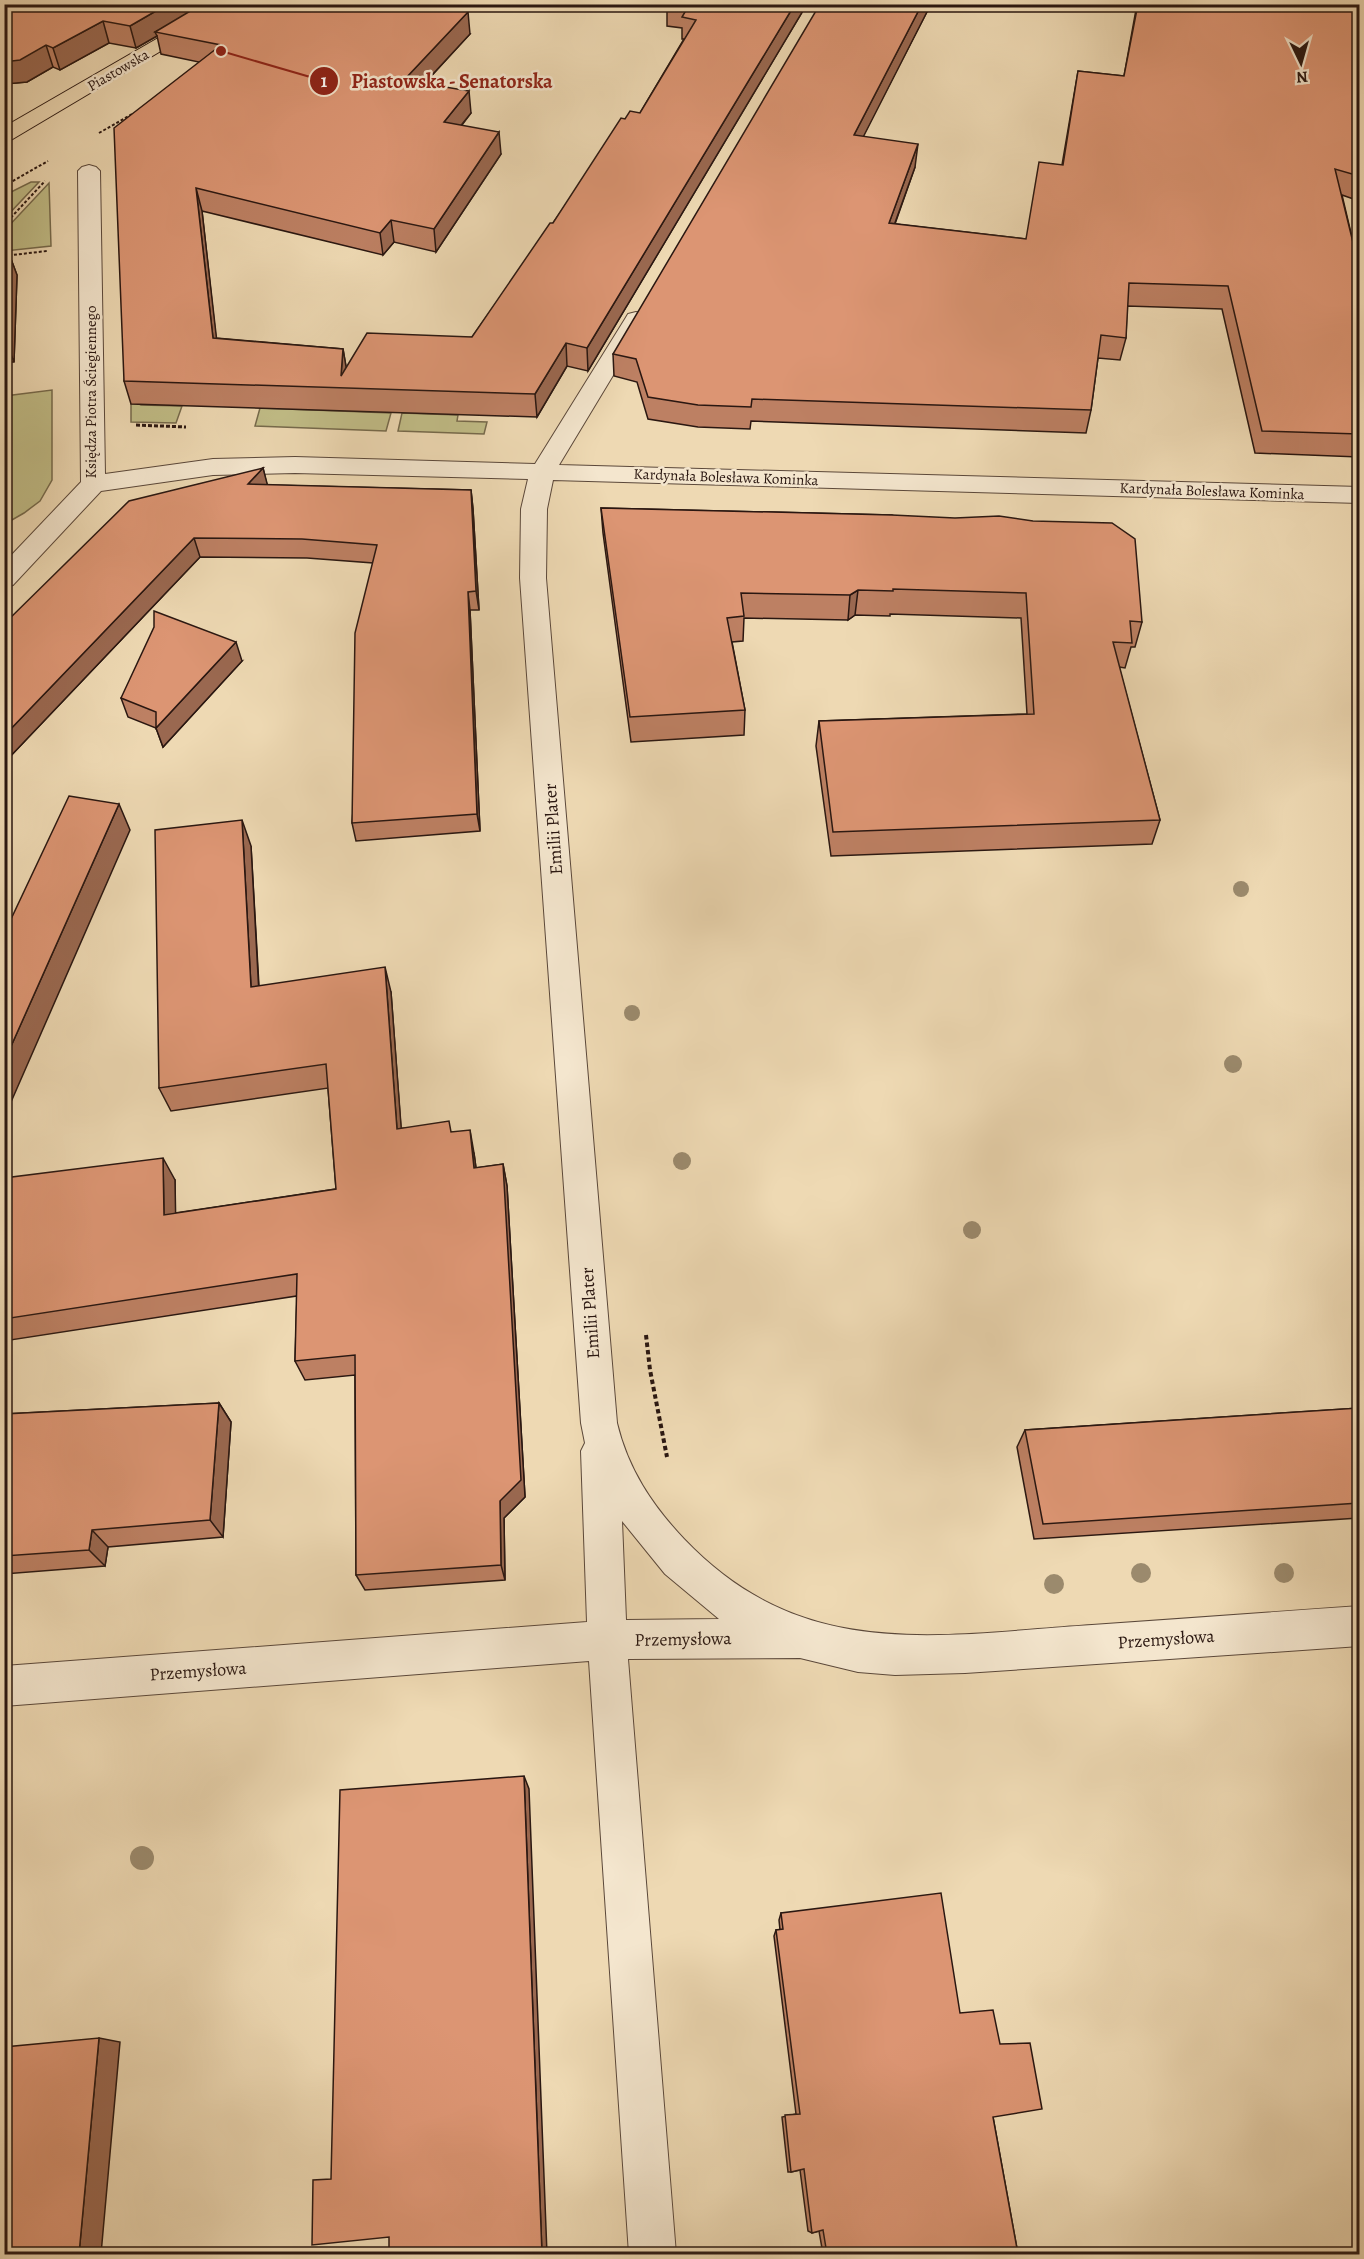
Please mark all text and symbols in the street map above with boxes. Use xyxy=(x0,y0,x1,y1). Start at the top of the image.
north arrow xyxy=(1271,33,1331,93)
street label: Piastowska xyxy=(83,44,153,96)
callout: Piastowska - Senatorska xyxy=(309,62,565,100)
text: N xyxy=(1295,65,1309,88)
text: Piastowska - Senatorska xyxy=(351,68,553,95)
text: 1 xyxy=(321,69,328,93)
street label: Księdza Piotra Ściegiennego xyxy=(81,306,101,478)
street label: Kardynała Bolesława Kominka xyxy=(633,464,819,490)
street label: Kardynała Bolesława Kominka xyxy=(1119,478,1305,504)
street label: Emilii Plater xyxy=(538,782,568,876)
street label: Emilii Plater xyxy=(575,1266,605,1360)
street label: Przemysłowa xyxy=(1117,1624,1216,1654)
street label: Przemysłowa xyxy=(634,1626,732,1652)
street label: Przemysłowa xyxy=(149,1656,248,1686)

